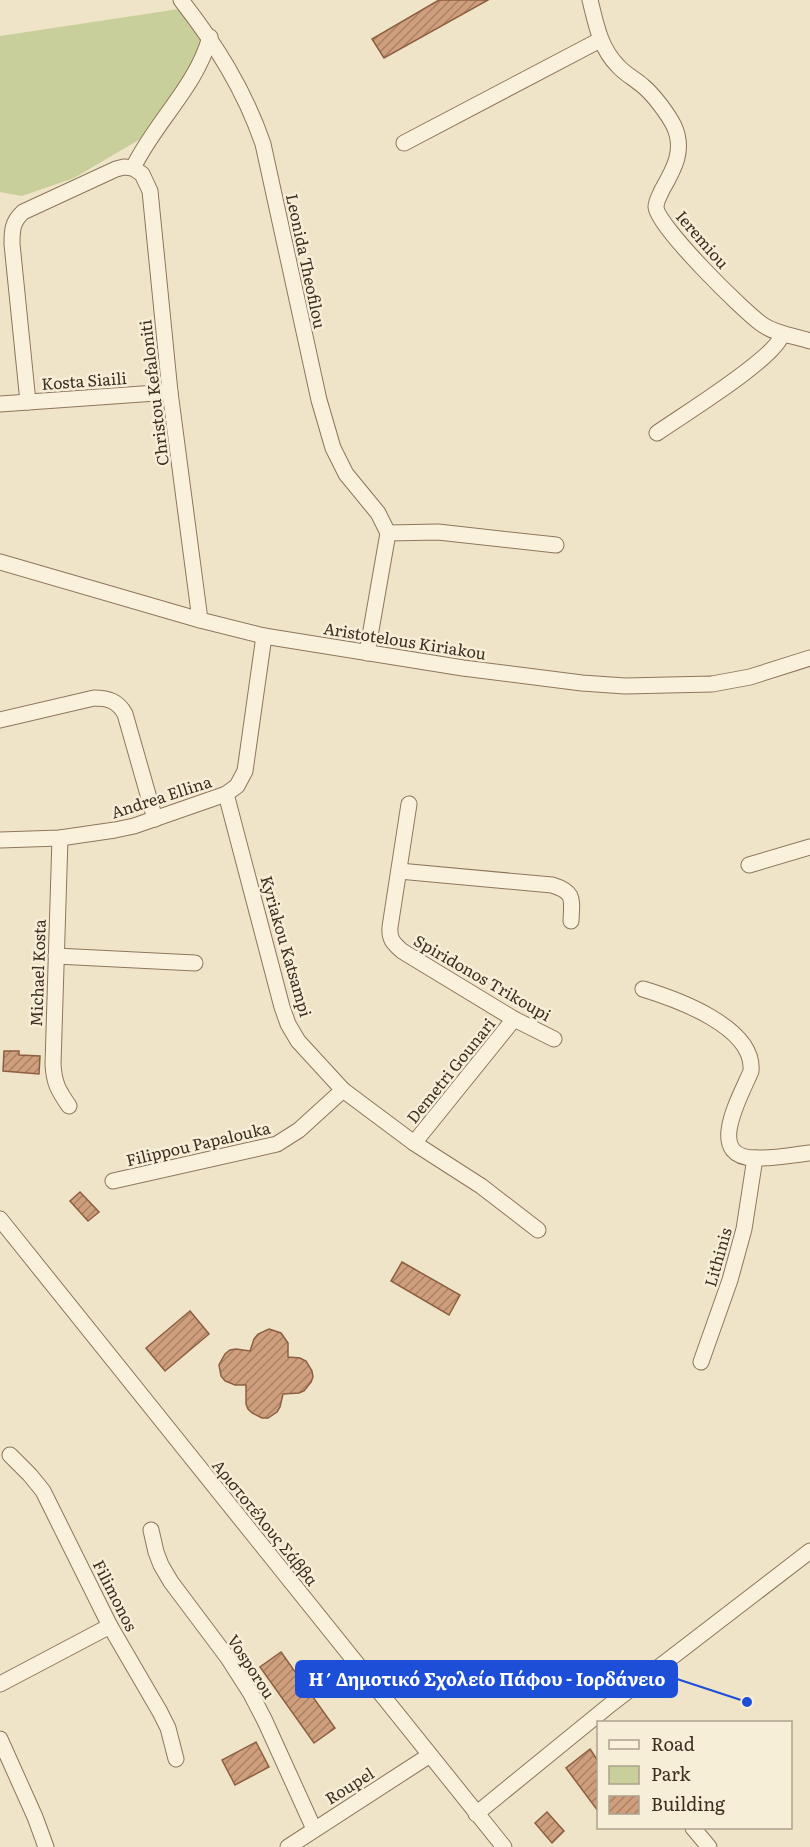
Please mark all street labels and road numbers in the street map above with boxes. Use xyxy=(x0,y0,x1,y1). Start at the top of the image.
street label: Leonida Theofilou xyxy=(281,191,333,331)
street label: Ieremiou xyxy=(671,205,735,273)
street label: Christou Kefaloniti xyxy=(132,319,174,467)
street label: Kosta Siaili xyxy=(40,365,128,395)
street label: Aristotelous Kiriakou xyxy=(322,615,488,665)
street label: Andrea Ellina xyxy=(108,768,215,824)
street label: Kyriakou Katsampi xyxy=(255,873,319,1019)
street label: Michael Kosta xyxy=(23,918,51,1027)
street label: Spiridonos Trikoupi xyxy=(410,928,556,1026)
street label: Demetri Gounari xyxy=(400,1012,500,1128)
street label: Filippou Papalouka xyxy=(123,1115,273,1171)
street label: Lithinis xyxy=(697,1225,737,1289)
street label: Αριστοτέλους Σάββα xyxy=(207,1454,325,1590)
street label: Filimonos xyxy=(88,1555,144,1635)
street label: Vosporou xyxy=(222,1629,282,1703)
street label: Roupel xyxy=(320,1761,378,1809)

